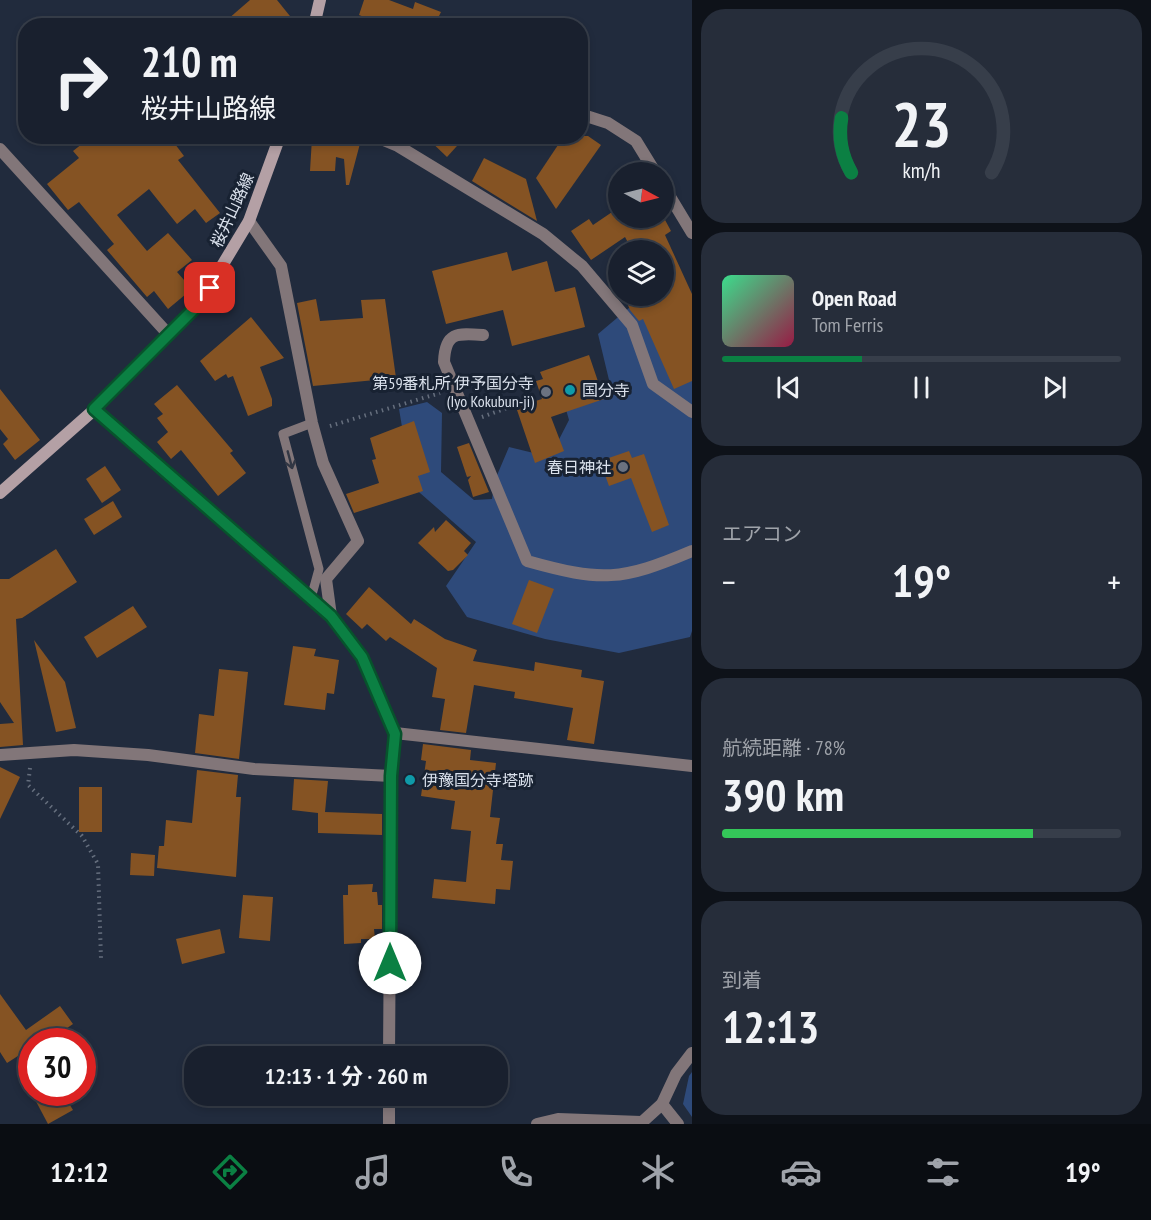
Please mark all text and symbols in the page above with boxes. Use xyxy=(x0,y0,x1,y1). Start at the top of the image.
text: 210 m xyxy=(141,34,238,89)
icon: right xyxy=(42,42,120,120)
text: 23 xyxy=(892,83,951,164)
text: 桜井山路線 xyxy=(141,91,276,125)
text: km/h xyxy=(902,156,941,184)
north arrow xyxy=(608,162,674,228)
map controls xyxy=(608,162,674,306)
street label: 桜井山路線 xyxy=(206,170,258,250)
button: layers xyxy=(608,240,674,306)
pin xyxy=(184,262,235,313)
icon: arrive xyxy=(193,271,226,304)
text: Open Road xyxy=(812,284,897,312)
text: Tom Ferris xyxy=(812,312,883,338)
icon: previous xyxy=(772,371,805,404)
icon: pause xyxy=(905,371,938,404)
icon: next xyxy=(1038,371,1071,404)
place label: 第59番札所 伊予国分寺 (Iyo Kokubun-ji) xyxy=(372,373,534,411)
place label: 国分寺 xyxy=(582,380,630,400)
marker: 国分寺 xyxy=(563,383,577,397)
marker: 第59番札所 伊予国分寺 (Iyo Kokubun-ji) xyxy=(539,385,553,399)
one-way arrow xyxy=(284,450,296,469)
place label: 春日神社 xyxy=(547,457,611,477)
marker: 春日神社 xyxy=(616,460,630,474)
text: エアコン xyxy=(722,521,802,547)
text: 19° xyxy=(892,551,951,609)
text: − xyxy=(722,560,736,603)
text: + xyxy=(1107,560,1121,603)
text: 航続距離 · 78% xyxy=(722,735,845,761)
text: 390 km xyxy=(722,765,844,823)
place label: 伊豫国分寺塔跡 xyxy=(422,770,534,790)
marker: 伊豫国分寺塔跡 xyxy=(403,773,417,787)
position arrow xyxy=(358,931,422,995)
text: 到着 xyxy=(722,967,762,993)
text: 12:13 xyxy=(722,997,819,1055)
speed limit sign: 30 xyxy=(18,1028,96,1106)
text: 12:13 · 1 分 · 260 m xyxy=(265,1062,427,1090)
icon: directions xyxy=(209,1151,251,1193)
icon: music xyxy=(352,1151,394,1193)
icon: phone xyxy=(495,1151,537,1193)
icon: climate xyxy=(637,1151,679,1193)
icon: car xyxy=(780,1151,822,1193)
icon: filters xyxy=(922,1151,964,1193)
text: 12:12 xyxy=(50,1155,109,1189)
text: 19° xyxy=(1065,1155,1101,1189)

